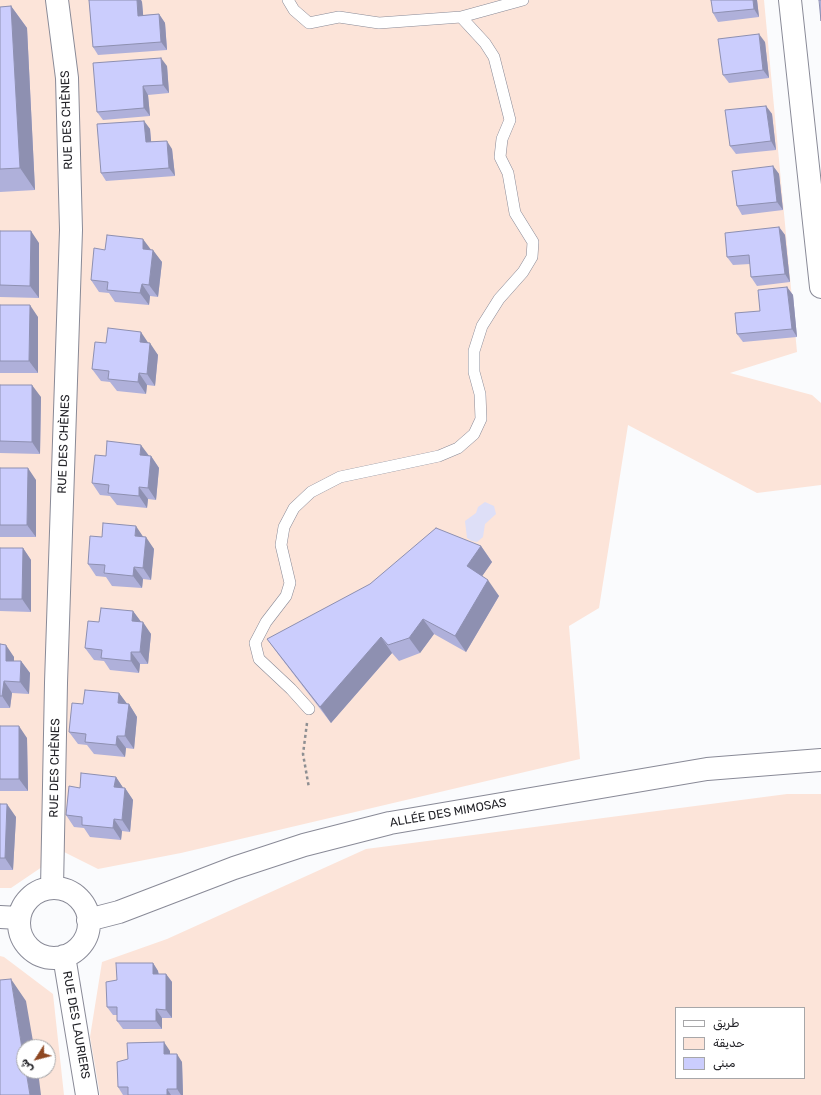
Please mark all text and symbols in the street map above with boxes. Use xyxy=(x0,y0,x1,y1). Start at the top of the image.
street label: RUE DES CHÈNES xyxy=(58,70,76,170)
street label: RUE DES CHÈNES xyxy=(55,394,73,494)
street label: RUE DES CHÈNES xyxy=(47,718,63,818)
street label: ALLÉE DES MIMOSAS xyxy=(389,796,507,830)
street label: RUE DES LAURIERS xyxy=(59,970,93,1080)
legend xyxy=(675,1007,805,1079)
text: طريق xyxy=(713,1016,739,1030)
text: حديقة xyxy=(713,1036,745,1050)
north arrow xyxy=(16,1039,56,1079)
text: ش xyxy=(17,1056,36,1075)
text: مبنى xyxy=(713,1056,735,1070)

